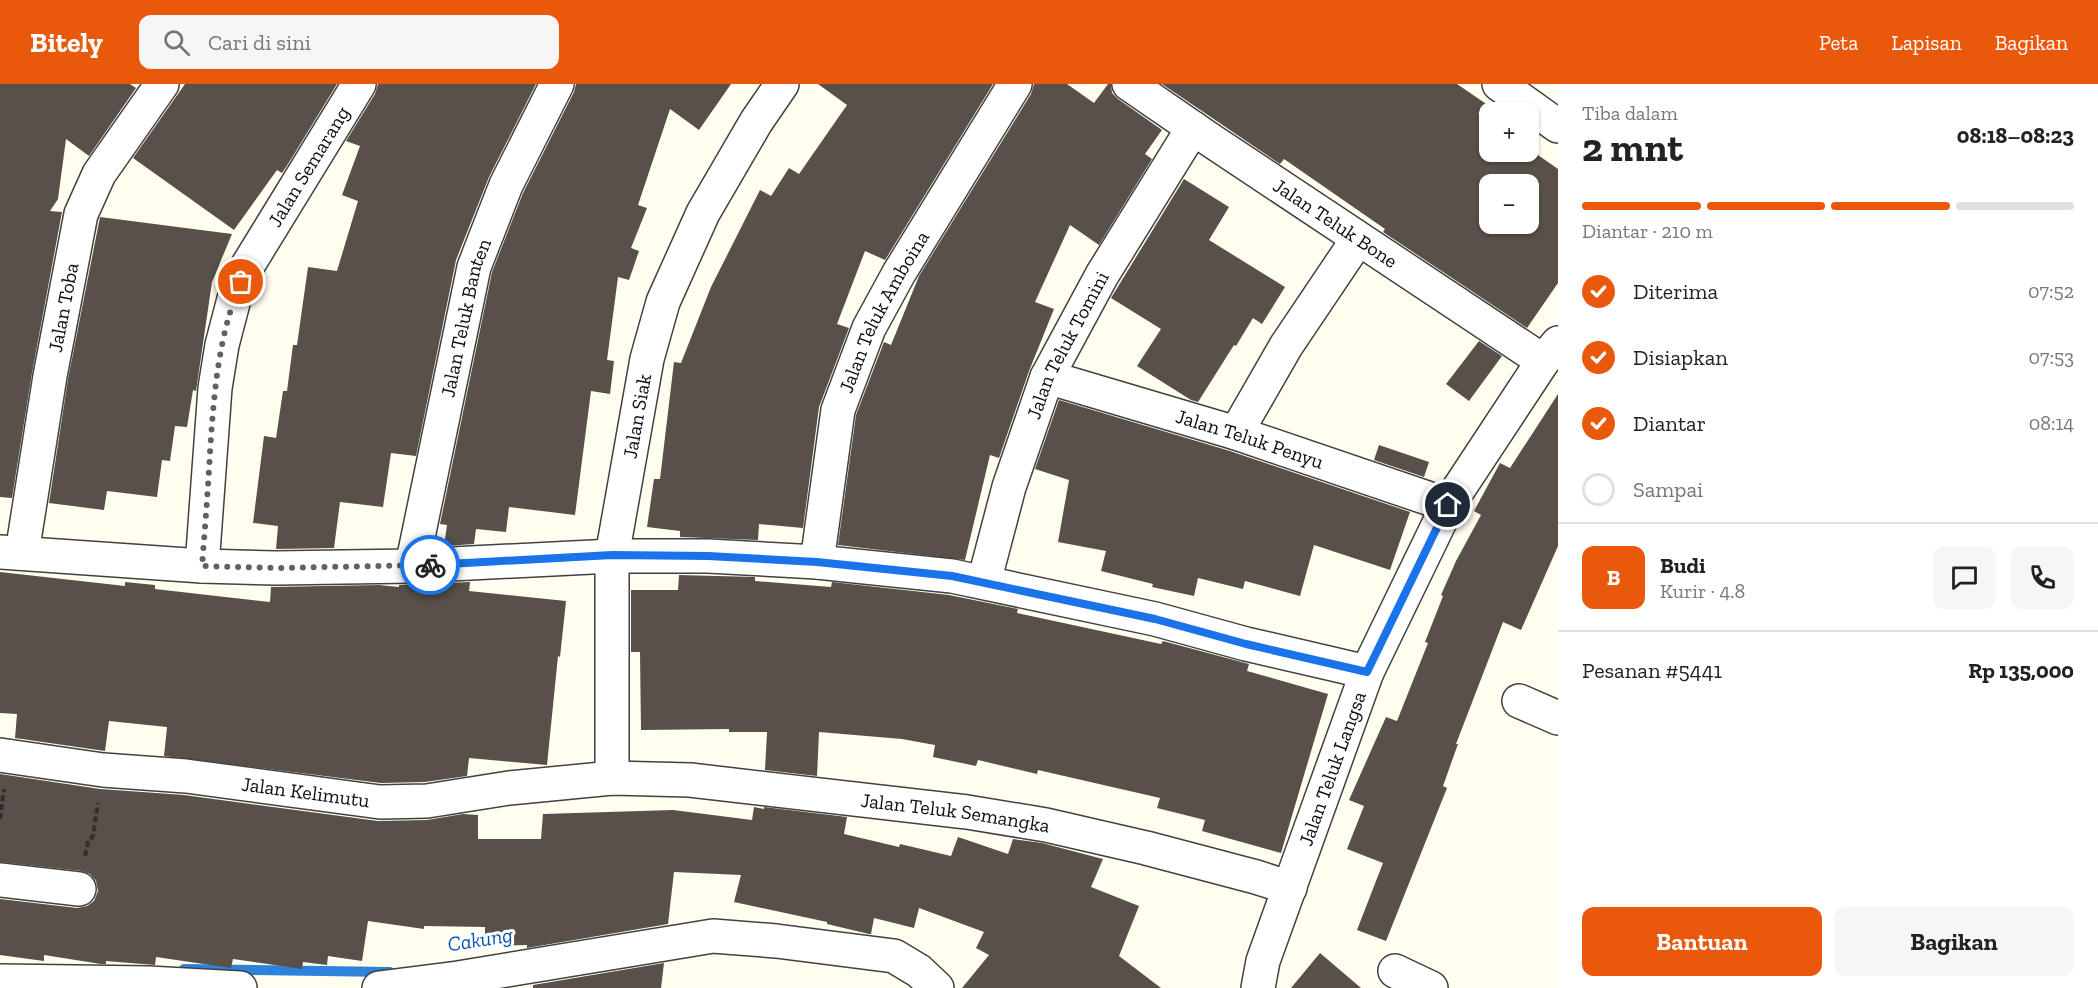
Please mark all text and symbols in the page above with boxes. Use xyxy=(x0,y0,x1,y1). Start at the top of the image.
search box xyxy=(139,15,559,69)
text: Bitely xyxy=(30,26,103,59)
icon: search xyxy=(160,26,193,59)
text: Cari di sini xyxy=(208,29,311,56)
text: Peta xyxy=(1819,30,1858,55)
text: Lapisan xyxy=(1891,30,1962,55)
text: Bagikan xyxy=(1995,30,2068,55)
text: Tiba dalam xyxy=(1582,101,1678,125)
street label: Jalan Semarang xyxy=(262,102,354,231)
map controls xyxy=(1479,102,1539,234)
button: + xyxy=(1479,102,1539,162)
text: 08:18–08:23 xyxy=(1957,122,2074,149)
text: 2 mnt xyxy=(1582,124,1683,171)
street label: Jalan Teluk Bone xyxy=(1269,173,1402,273)
button: − xyxy=(1479,174,1539,234)
text: Diantar · 210 m xyxy=(1582,219,1713,243)
street label: Jalan Teluk Amboina xyxy=(834,226,934,396)
street label: Jalan Teluk Banten xyxy=(435,234,496,399)
pin xyxy=(215,256,266,307)
street label: Jalan Toba xyxy=(43,260,83,354)
icon: bag xyxy=(224,265,257,298)
street label: Jalan Teluk Tomini xyxy=(1021,267,1114,422)
icon: check xyxy=(1582,275,1615,308)
text: Diterima xyxy=(1633,278,1718,305)
text: 07:52 xyxy=(2028,279,2074,303)
icon: check xyxy=(1582,341,1615,374)
text: Disiapkan xyxy=(1633,344,1728,371)
text: 07:53 xyxy=(2029,345,2074,369)
street label: Jalan Siak xyxy=(618,371,656,460)
street label: Jalan Teluk Penyu xyxy=(1173,404,1327,474)
icon: check xyxy=(1582,407,1615,440)
text: Diantar xyxy=(1633,410,1706,437)
text: 08:14 xyxy=(2029,411,2074,435)
text: Sampai xyxy=(1633,476,1703,503)
pin xyxy=(1422,479,1473,530)
icon: home xyxy=(1431,488,1464,521)
courier xyxy=(400,535,460,595)
button: chat xyxy=(1933,546,1996,609)
button: phone xyxy=(2011,546,2074,609)
icon: bike xyxy=(414,549,447,582)
text: Budi xyxy=(1660,552,1706,579)
text: B xyxy=(1607,564,1620,591)
text: Kurir · 4.8 xyxy=(1660,579,1745,603)
text: Pesanan #5441 xyxy=(1582,657,1722,684)
text: Rp 135,000 xyxy=(1968,657,2074,684)
street label: Jalan Teluk Langsa xyxy=(1293,688,1371,849)
street label: Jalan Kelimutu xyxy=(240,772,371,813)
street label: Jalan Teluk Semangka xyxy=(860,788,1052,838)
button: Bantuan xyxy=(1582,907,1822,976)
button: Bagikan xyxy=(1834,907,2074,976)
water label: Cakung xyxy=(446,921,515,956)

